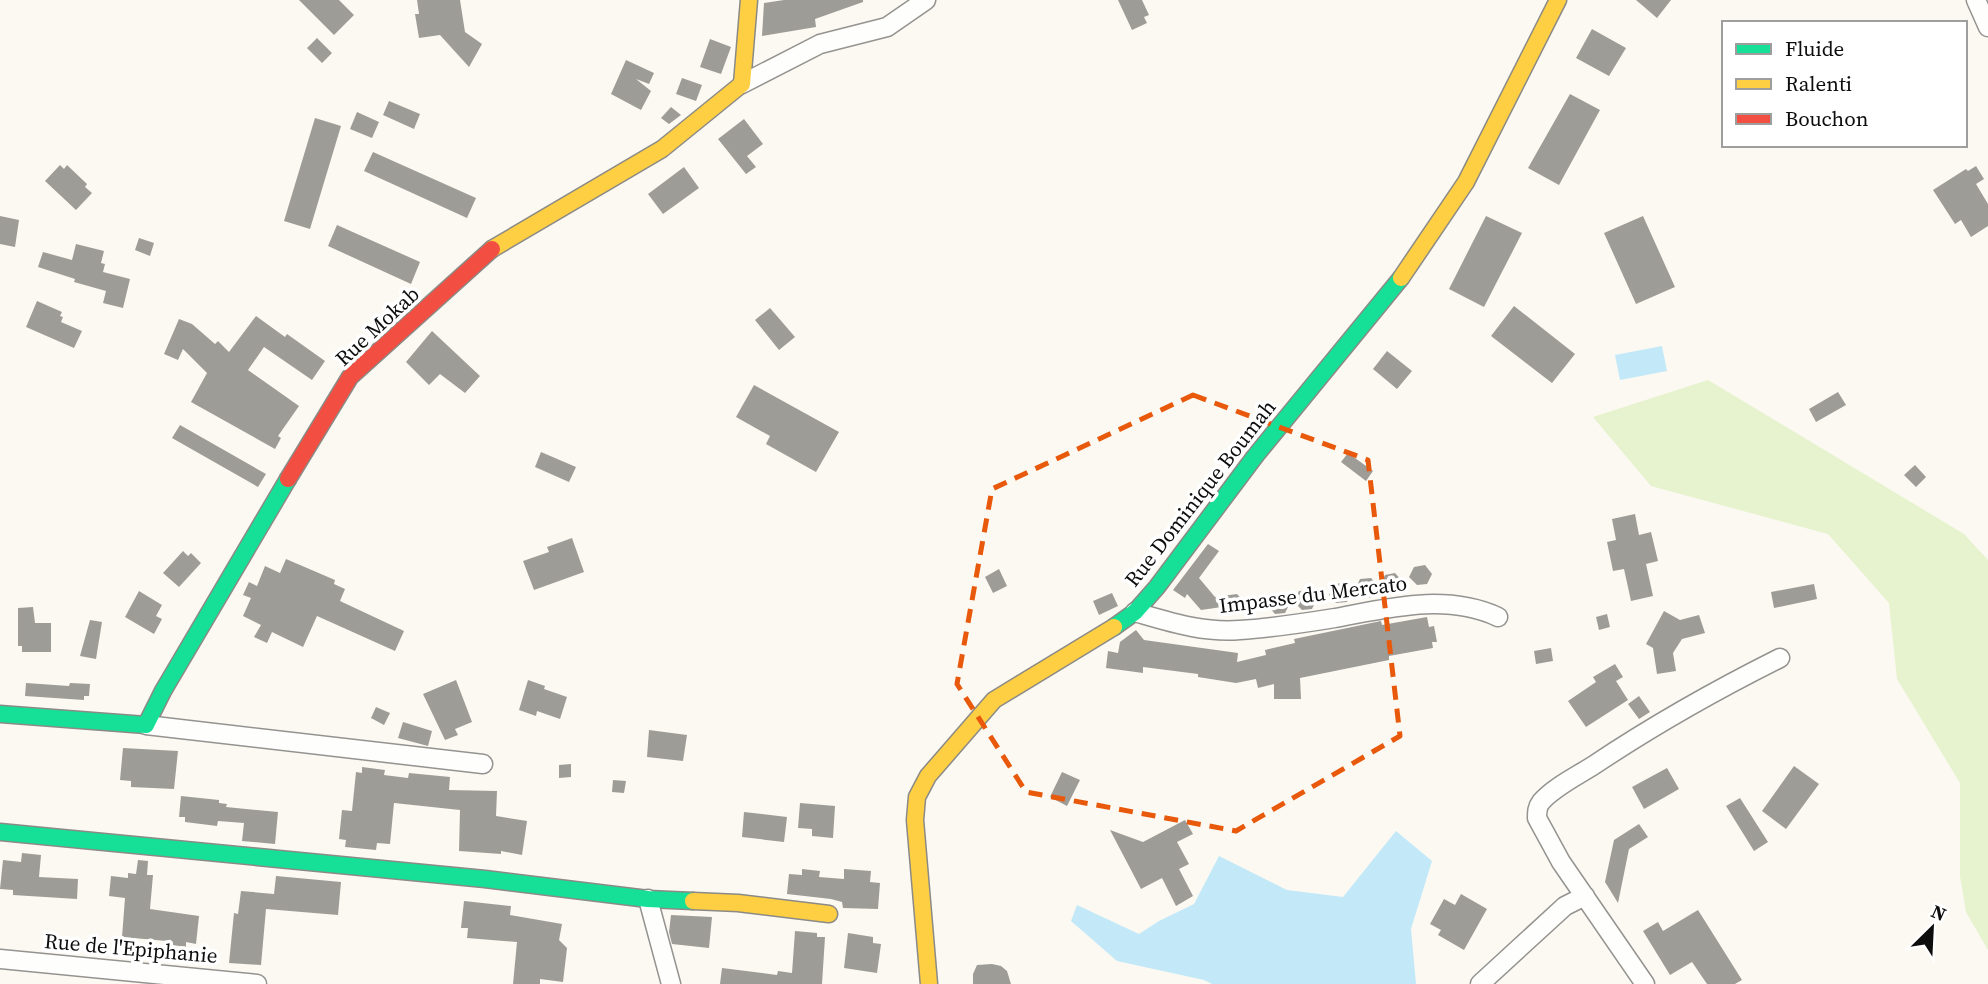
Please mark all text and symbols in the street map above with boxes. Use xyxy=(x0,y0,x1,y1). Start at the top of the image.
legend xyxy=(1722,21,1967,147)
text: Fluide xyxy=(1785,34,1844,63)
text: Ralenti xyxy=(1785,69,1852,98)
text: Bouchon xyxy=(1785,104,1869,133)
street label: Rue Mokab xyxy=(329,280,425,372)
street label: Rue Dominique Boumah xyxy=(1118,393,1282,593)
street label: Impasse du Mercato xyxy=(1217,568,1409,620)
north arrow xyxy=(1897,893,1967,963)
text: N xyxy=(1927,898,1951,927)
street label: Rue de l'Epiphanie xyxy=(43,926,219,970)

